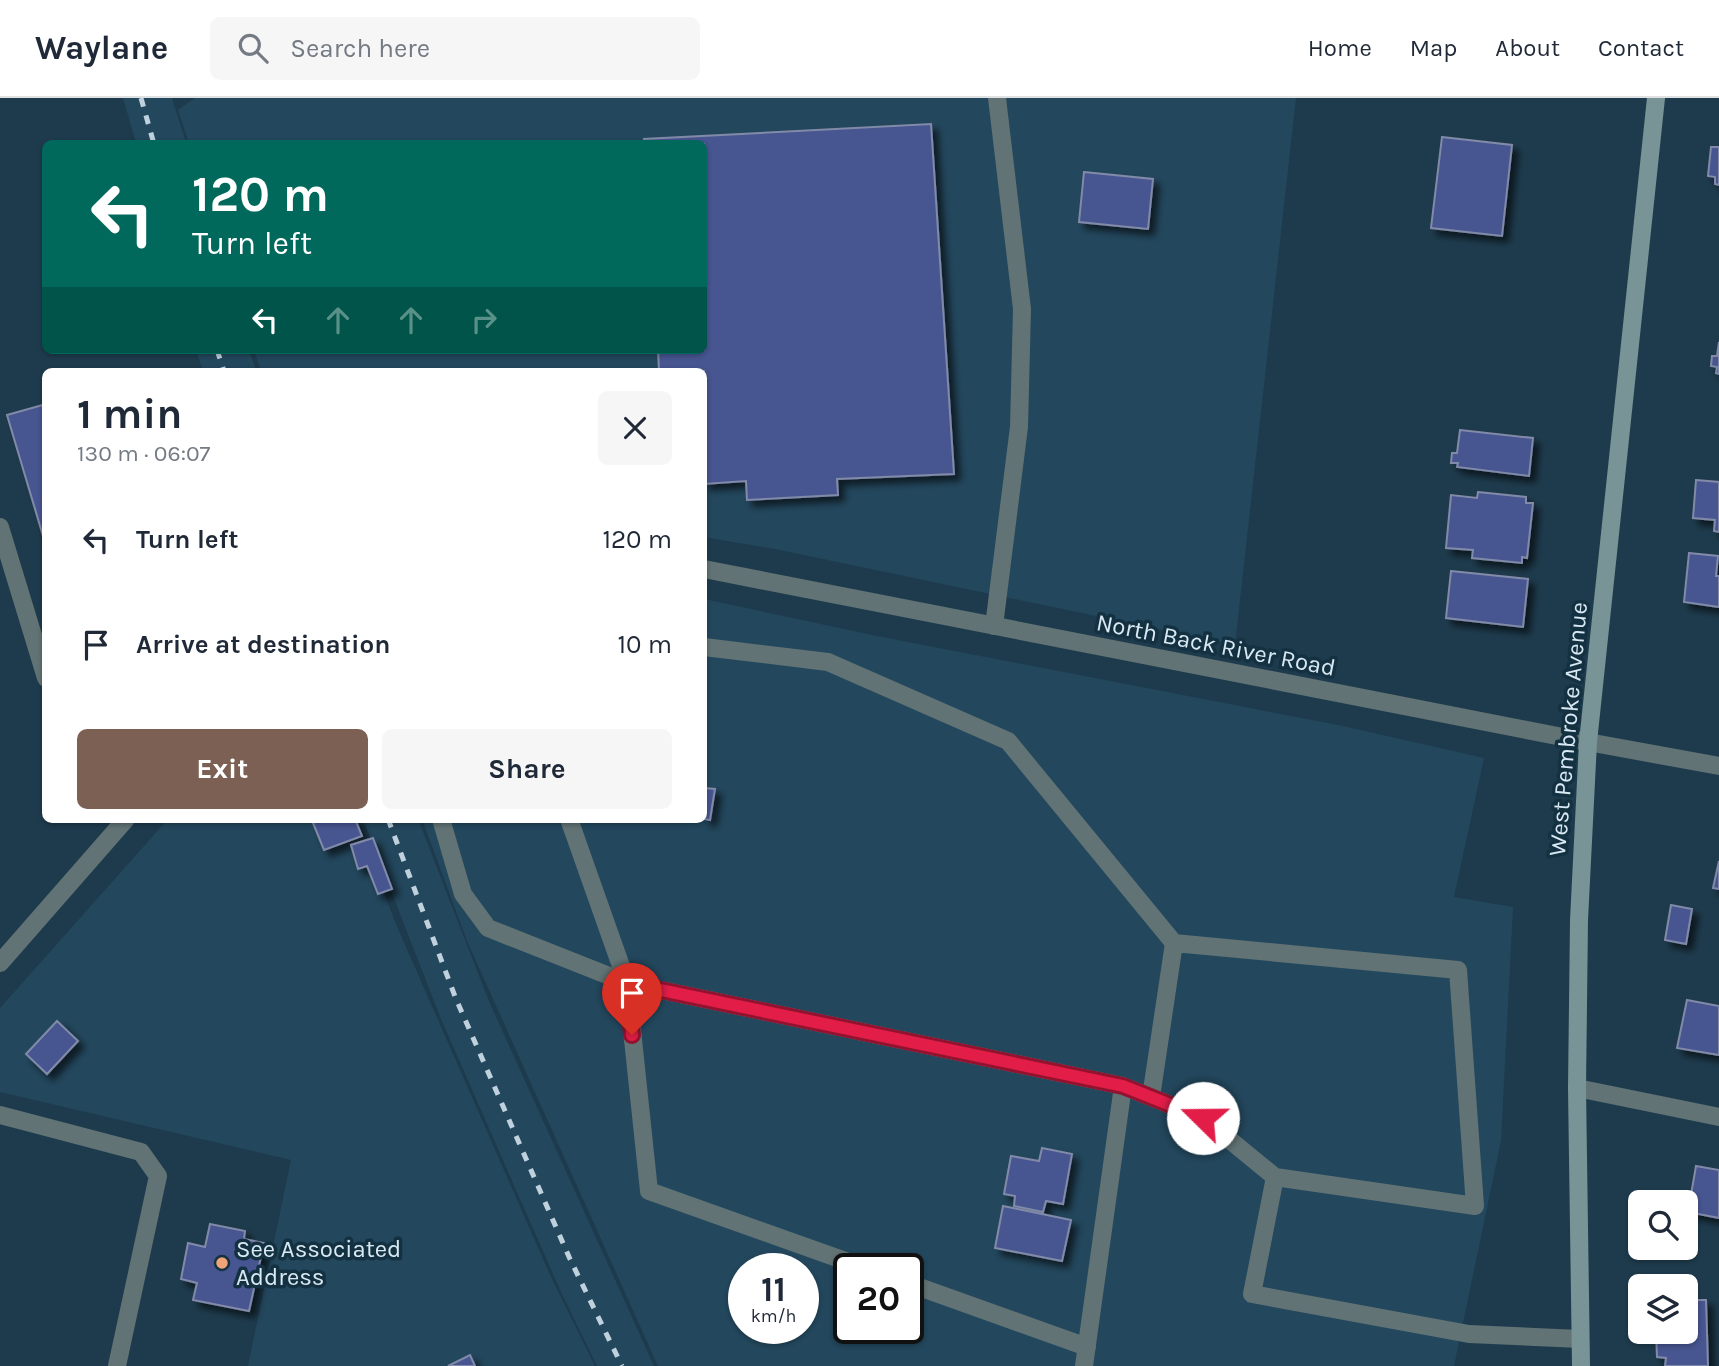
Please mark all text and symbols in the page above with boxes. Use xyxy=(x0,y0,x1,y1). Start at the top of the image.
search box xyxy=(210,17,700,80)
text: Waylane xyxy=(35,29,168,67)
icon: search xyxy=(234,29,272,67)
text: Search here xyxy=(290,33,430,64)
text: Home xyxy=(1308,34,1372,62)
text: Map xyxy=(1410,34,1457,62)
text: About xyxy=(1495,34,1560,62)
text: Contact xyxy=(1598,34,1684,62)
text: 120 m xyxy=(192,166,329,223)
icon: left xyxy=(77,168,168,259)
text: Turn left xyxy=(192,225,312,262)
icon: left xyxy=(246,301,284,339)
icon: ahead xyxy=(319,301,357,339)
icon: ahead xyxy=(392,301,430,339)
icon: right xyxy=(465,301,503,339)
text: 1 min xyxy=(77,389,182,439)
button: close xyxy=(598,391,672,465)
text: 130 m · 06:07 xyxy=(77,440,210,467)
icon: left xyxy=(77,521,115,559)
text: Turn left xyxy=(136,524,238,555)
text: 120 m xyxy=(602,524,672,555)
street label: West Pembroke Avenue xyxy=(1543,601,1593,857)
street label: North Back River Road xyxy=(1094,608,1338,682)
icon: arrive xyxy=(77,626,115,664)
text: Arrive at destination xyxy=(136,629,390,660)
text: 10 m xyxy=(617,629,672,660)
button: Exit xyxy=(77,729,368,809)
button: Share xyxy=(382,729,672,809)
pin xyxy=(602,963,662,1035)
icon: arrive xyxy=(613,974,651,1012)
position arrow xyxy=(1166,1081,1240,1155)
map controls xyxy=(1628,1190,1698,1344)
button: search xyxy=(1628,1190,1698,1260)
place label: See Associated Address xyxy=(236,1235,401,1291)
speed limit sign: 20 xyxy=(833,1253,924,1344)
marker: See Associated Address xyxy=(214,1255,230,1271)
text: 11 xyxy=(761,1269,786,1310)
button: layers xyxy=(1628,1274,1698,1344)
text: km/h xyxy=(751,1305,796,1327)

